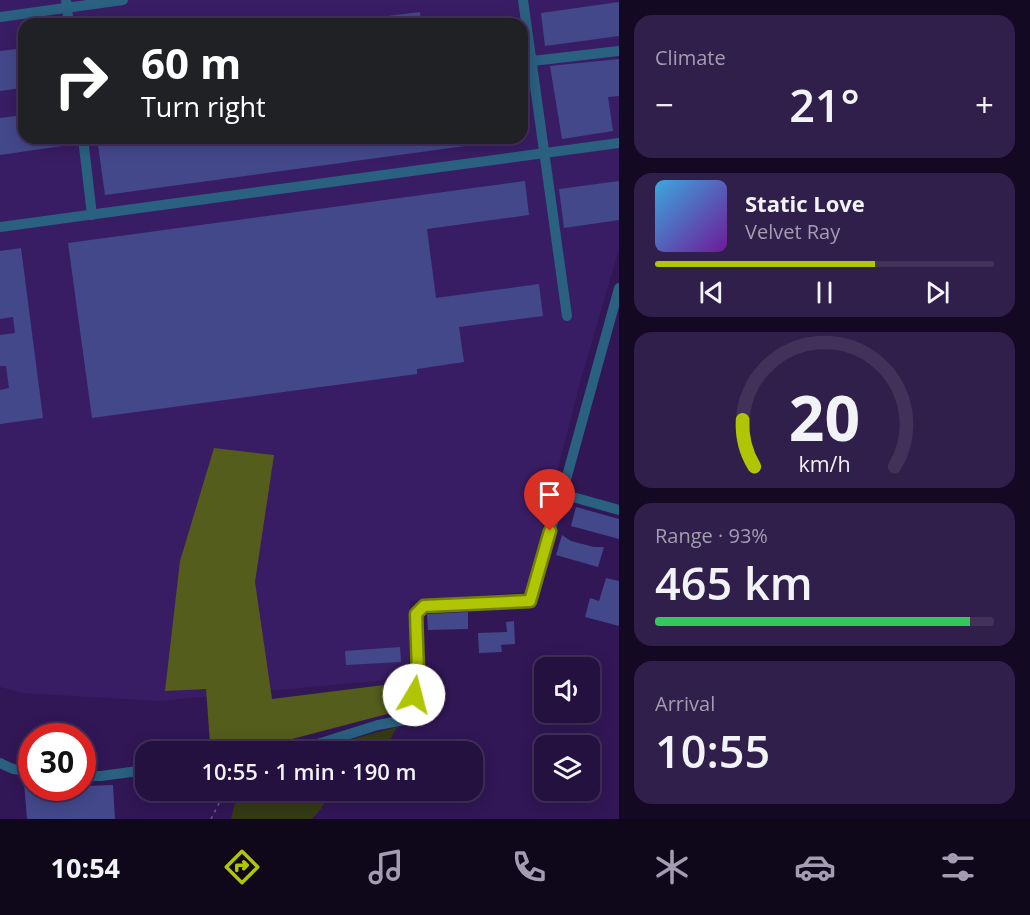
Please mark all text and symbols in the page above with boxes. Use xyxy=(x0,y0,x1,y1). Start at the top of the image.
text: 60 m xyxy=(141,34,241,91)
icon: right xyxy=(42,42,120,120)
text: Climate xyxy=(655,44,726,71)
text: 21° xyxy=(789,74,860,135)
text: − xyxy=(655,82,674,127)
text: + xyxy=(975,82,994,127)
text: Turn right xyxy=(141,88,266,125)
text: Static Love xyxy=(745,188,865,218)
text: Velvet Ray xyxy=(745,218,840,245)
icon: previous xyxy=(695,276,728,309)
icon: pause xyxy=(808,276,841,309)
icon: next xyxy=(921,276,954,309)
text: 20 xyxy=(789,374,860,459)
text: km/h xyxy=(798,449,851,478)
pin xyxy=(524,469,575,531)
icon: arrive xyxy=(533,478,566,511)
text: Range · 93% xyxy=(655,522,768,549)
text: 465 km xyxy=(655,552,813,613)
map controls xyxy=(534,657,600,801)
button: sound xyxy=(534,657,600,723)
position arrow xyxy=(382,663,446,727)
text: Arrival xyxy=(655,690,715,717)
text: 10:55 xyxy=(655,720,770,781)
speed limit sign: 30 xyxy=(18,723,96,801)
button: layers xyxy=(534,735,600,801)
text: 10:55 · 1 min · 190 m xyxy=(201,756,417,786)
icon: directions xyxy=(221,846,263,888)
icon: music xyxy=(365,846,407,888)
icon: phone xyxy=(508,846,550,888)
icon: climate xyxy=(651,846,693,888)
icon: car xyxy=(794,846,836,888)
icon: filters xyxy=(937,846,979,888)
text: 10:54 xyxy=(51,849,120,886)

